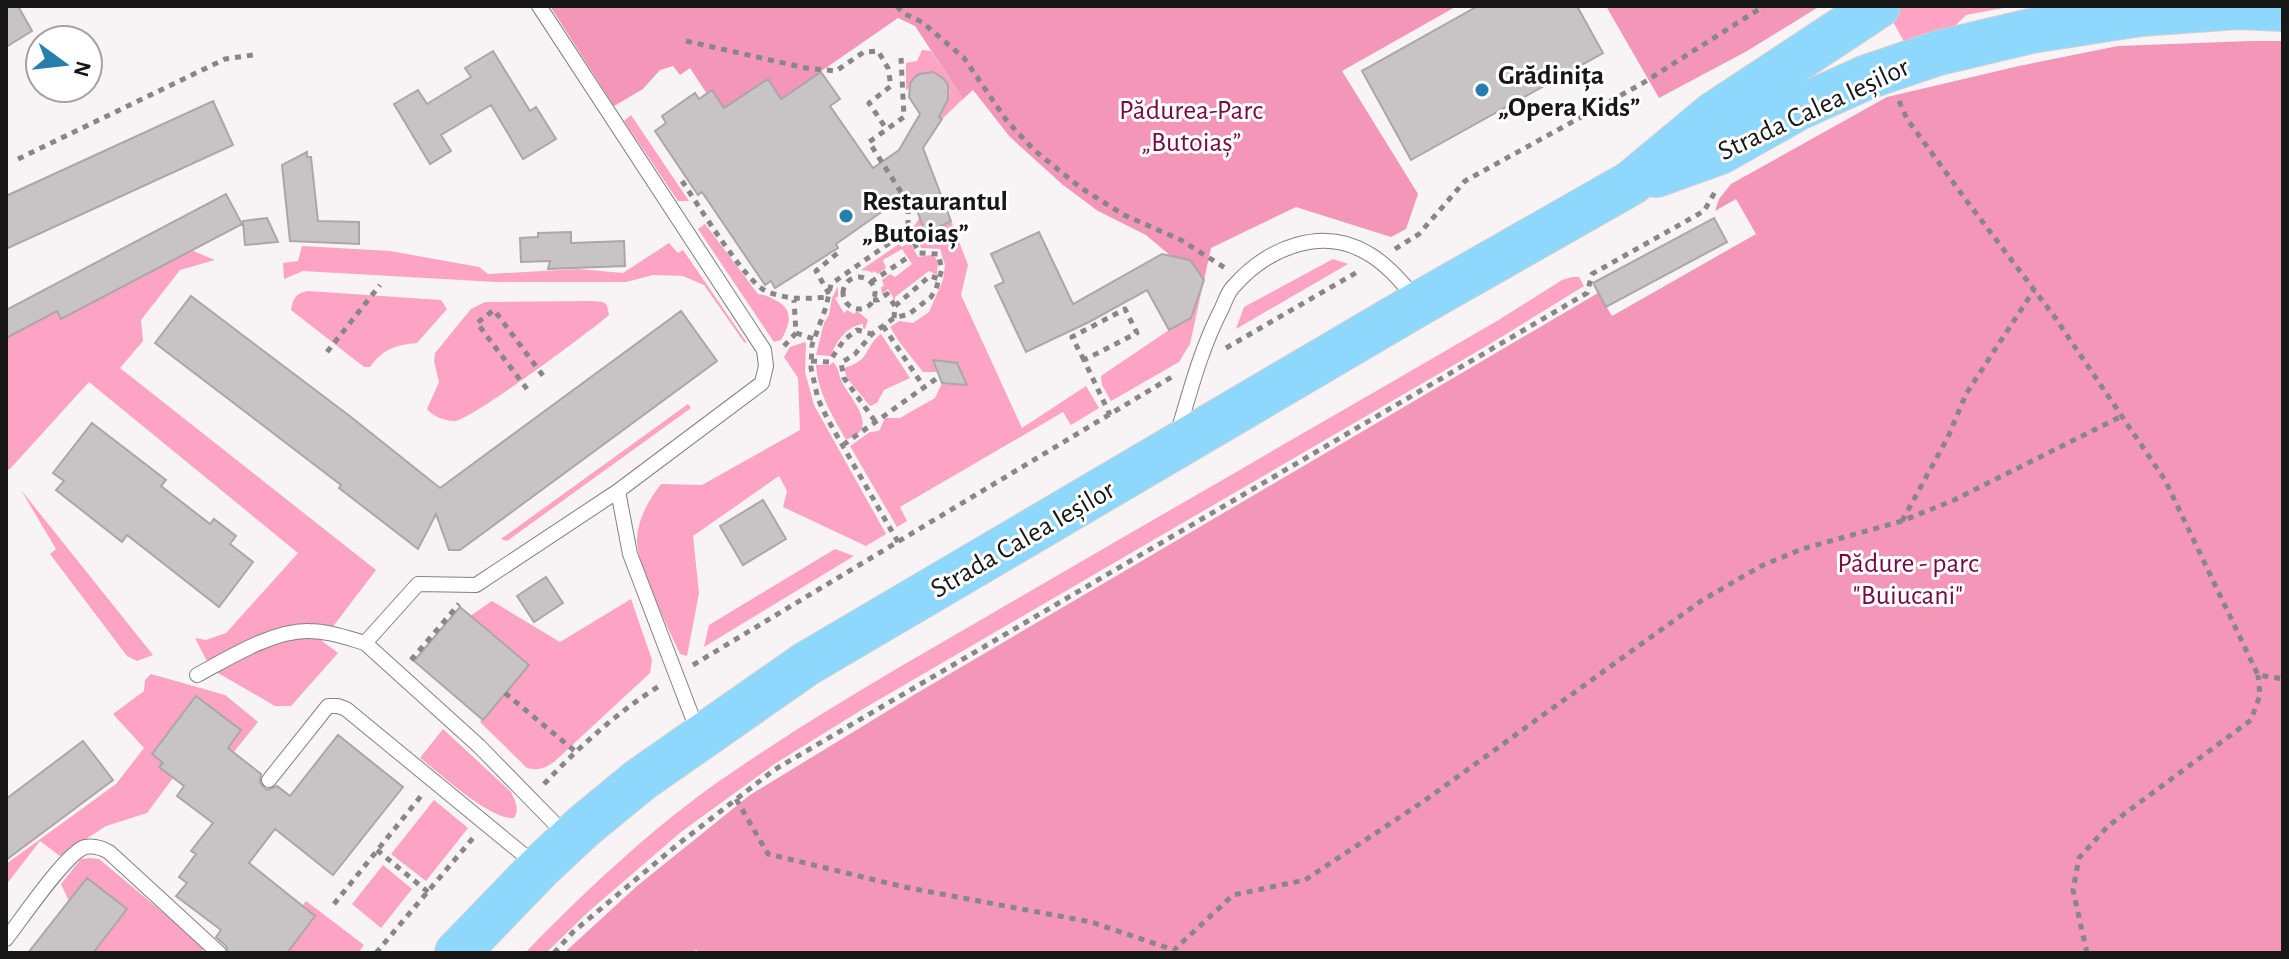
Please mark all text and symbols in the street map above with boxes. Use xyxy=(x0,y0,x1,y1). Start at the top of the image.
north arrow xyxy=(24,24,104,104)
street label: Strada Calea Ieșilor xyxy=(1714,53,1914,167)
text: N xyxy=(70,59,95,79)
place label: Grădinița „Opera Kids” xyxy=(1498,62,1640,122)
marker: Grădinița „Opera Kids” xyxy=(1473,81,1491,99)
park label: Pădurea-Parc „Butoiaș” xyxy=(1119,97,1263,158)
place label: Restaurantul „Butoiaș” xyxy=(862,188,1008,250)
marker: Restaurantul „Butoiaș” xyxy=(837,207,855,225)
street label: Strada Calea Ieșilor xyxy=(926,476,1120,605)
park label: Pădure - parc "Buiucani" xyxy=(1837,550,1979,610)

